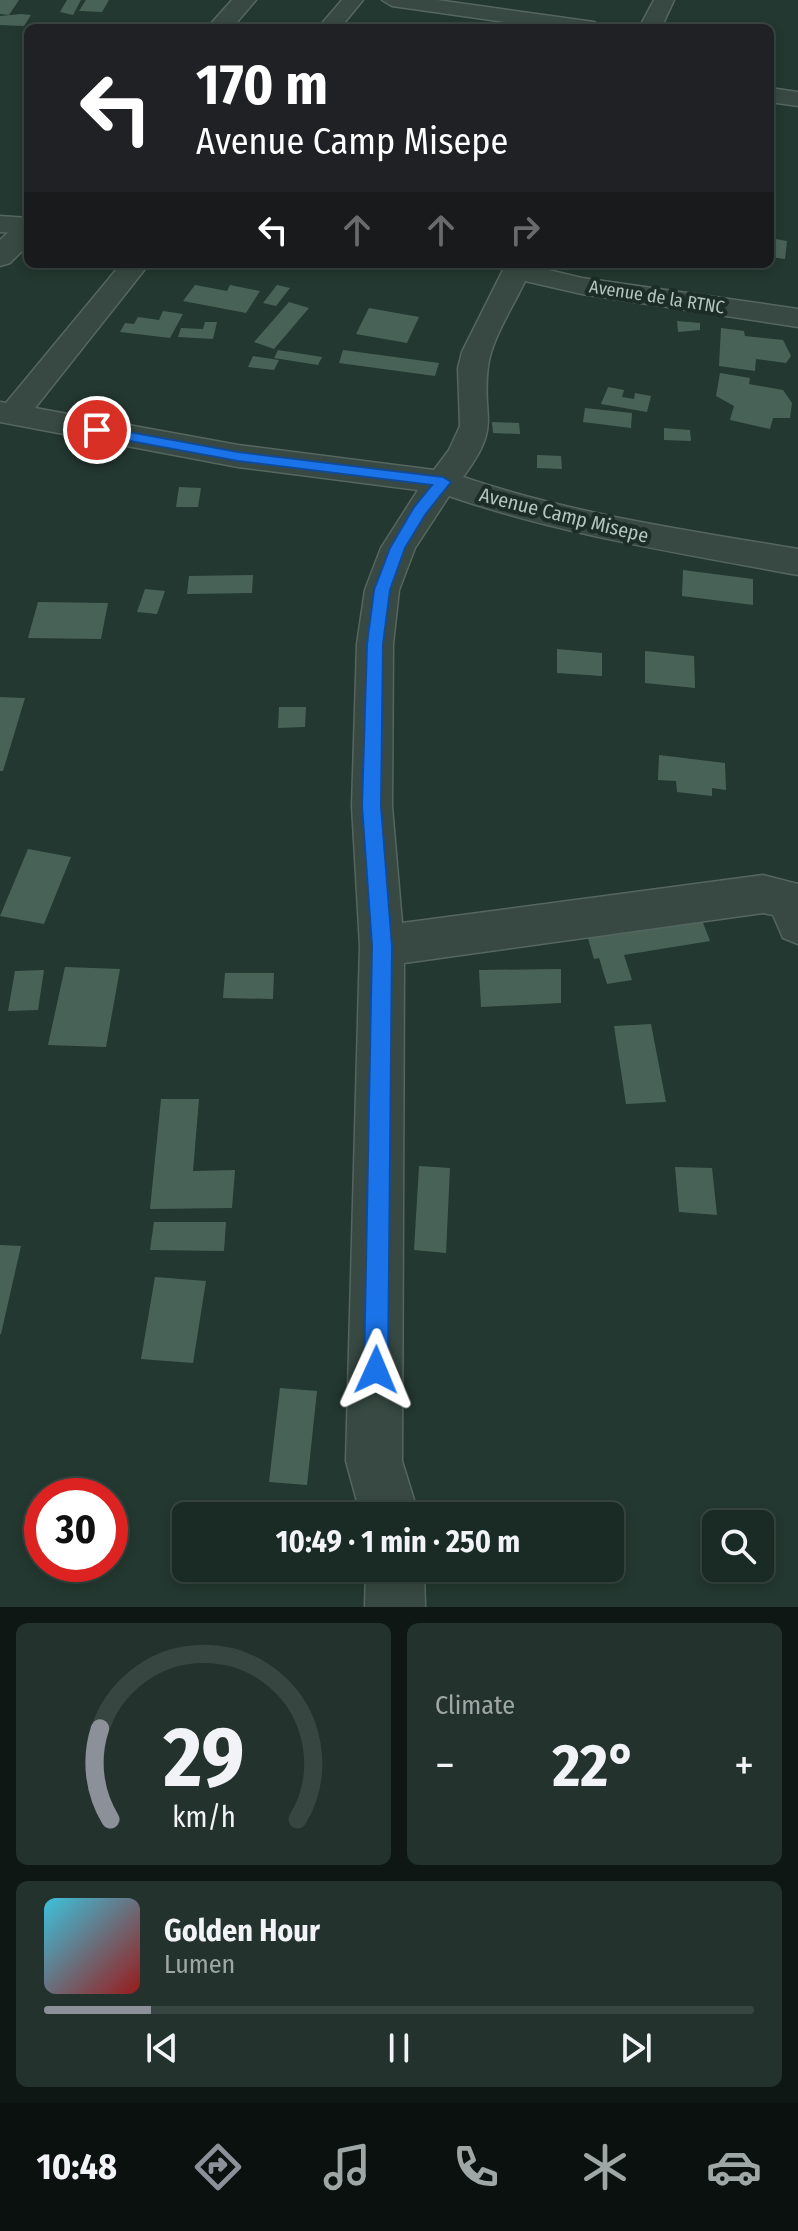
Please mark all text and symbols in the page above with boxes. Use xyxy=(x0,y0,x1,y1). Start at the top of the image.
text: 170 m xyxy=(196,52,328,119)
icon: left xyxy=(64,56,168,160)
text: Avenue Camp Misepe xyxy=(196,120,508,164)
icon: left xyxy=(251,208,295,252)
icon: ahead xyxy=(335,208,379,252)
icon: ahead xyxy=(419,208,463,252)
icon: right xyxy=(503,208,547,252)
street label: Avenue de la RTNC xyxy=(588,275,726,319)
pin xyxy=(63,396,131,464)
icon: arrive xyxy=(75,408,119,452)
street label: Avenue Camp Misepe xyxy=(477,482,651,548)
position arrow xyxy=(334,1328,418,1412)
speed limit sign: 30 xyxy=(24,1478,128,1582)
map controls xyxy=(702,1510,774,1582)
button: search xyxy=(702,1510,774,1582)
text: 10:49 · 1 min · 250 m xyxy=(276,1524,520,1560)
text: Climate xyxy=(435,1690,515,1721)
text: 29 xyxy=(162,1708,244,1808)
text: 22° xyxy=(553,1730,636,1802)
text: − xyxy=(435,1739,455,1792)
text: + xyxy=(734,1739,754,1792)
text: km/h xyxy=(172,1800,235,1835)
text: Golden Hour xyxy=(164,1913,320,1949)
text: Lumen xyxy=(164,1949,235,1980)
icon: previous xyxy=(140,2026,184,2070)
icon: pause xyxy=(377,2026,421,2070)
icon: next xyxy=(614,2026,658,2070)
icon: directions xyxy=(190,2139,246,2195)
icon: music xyxy=(319,2139,375,2195)
icon: phone xyxy=(448,2139,504,2195)
icon: climate xyxy=(577,2139,633,2195)
icon: car xyxy=(706,2139,762,2195)
text: 10:48 xyxy=(36,2145,117,2189)

